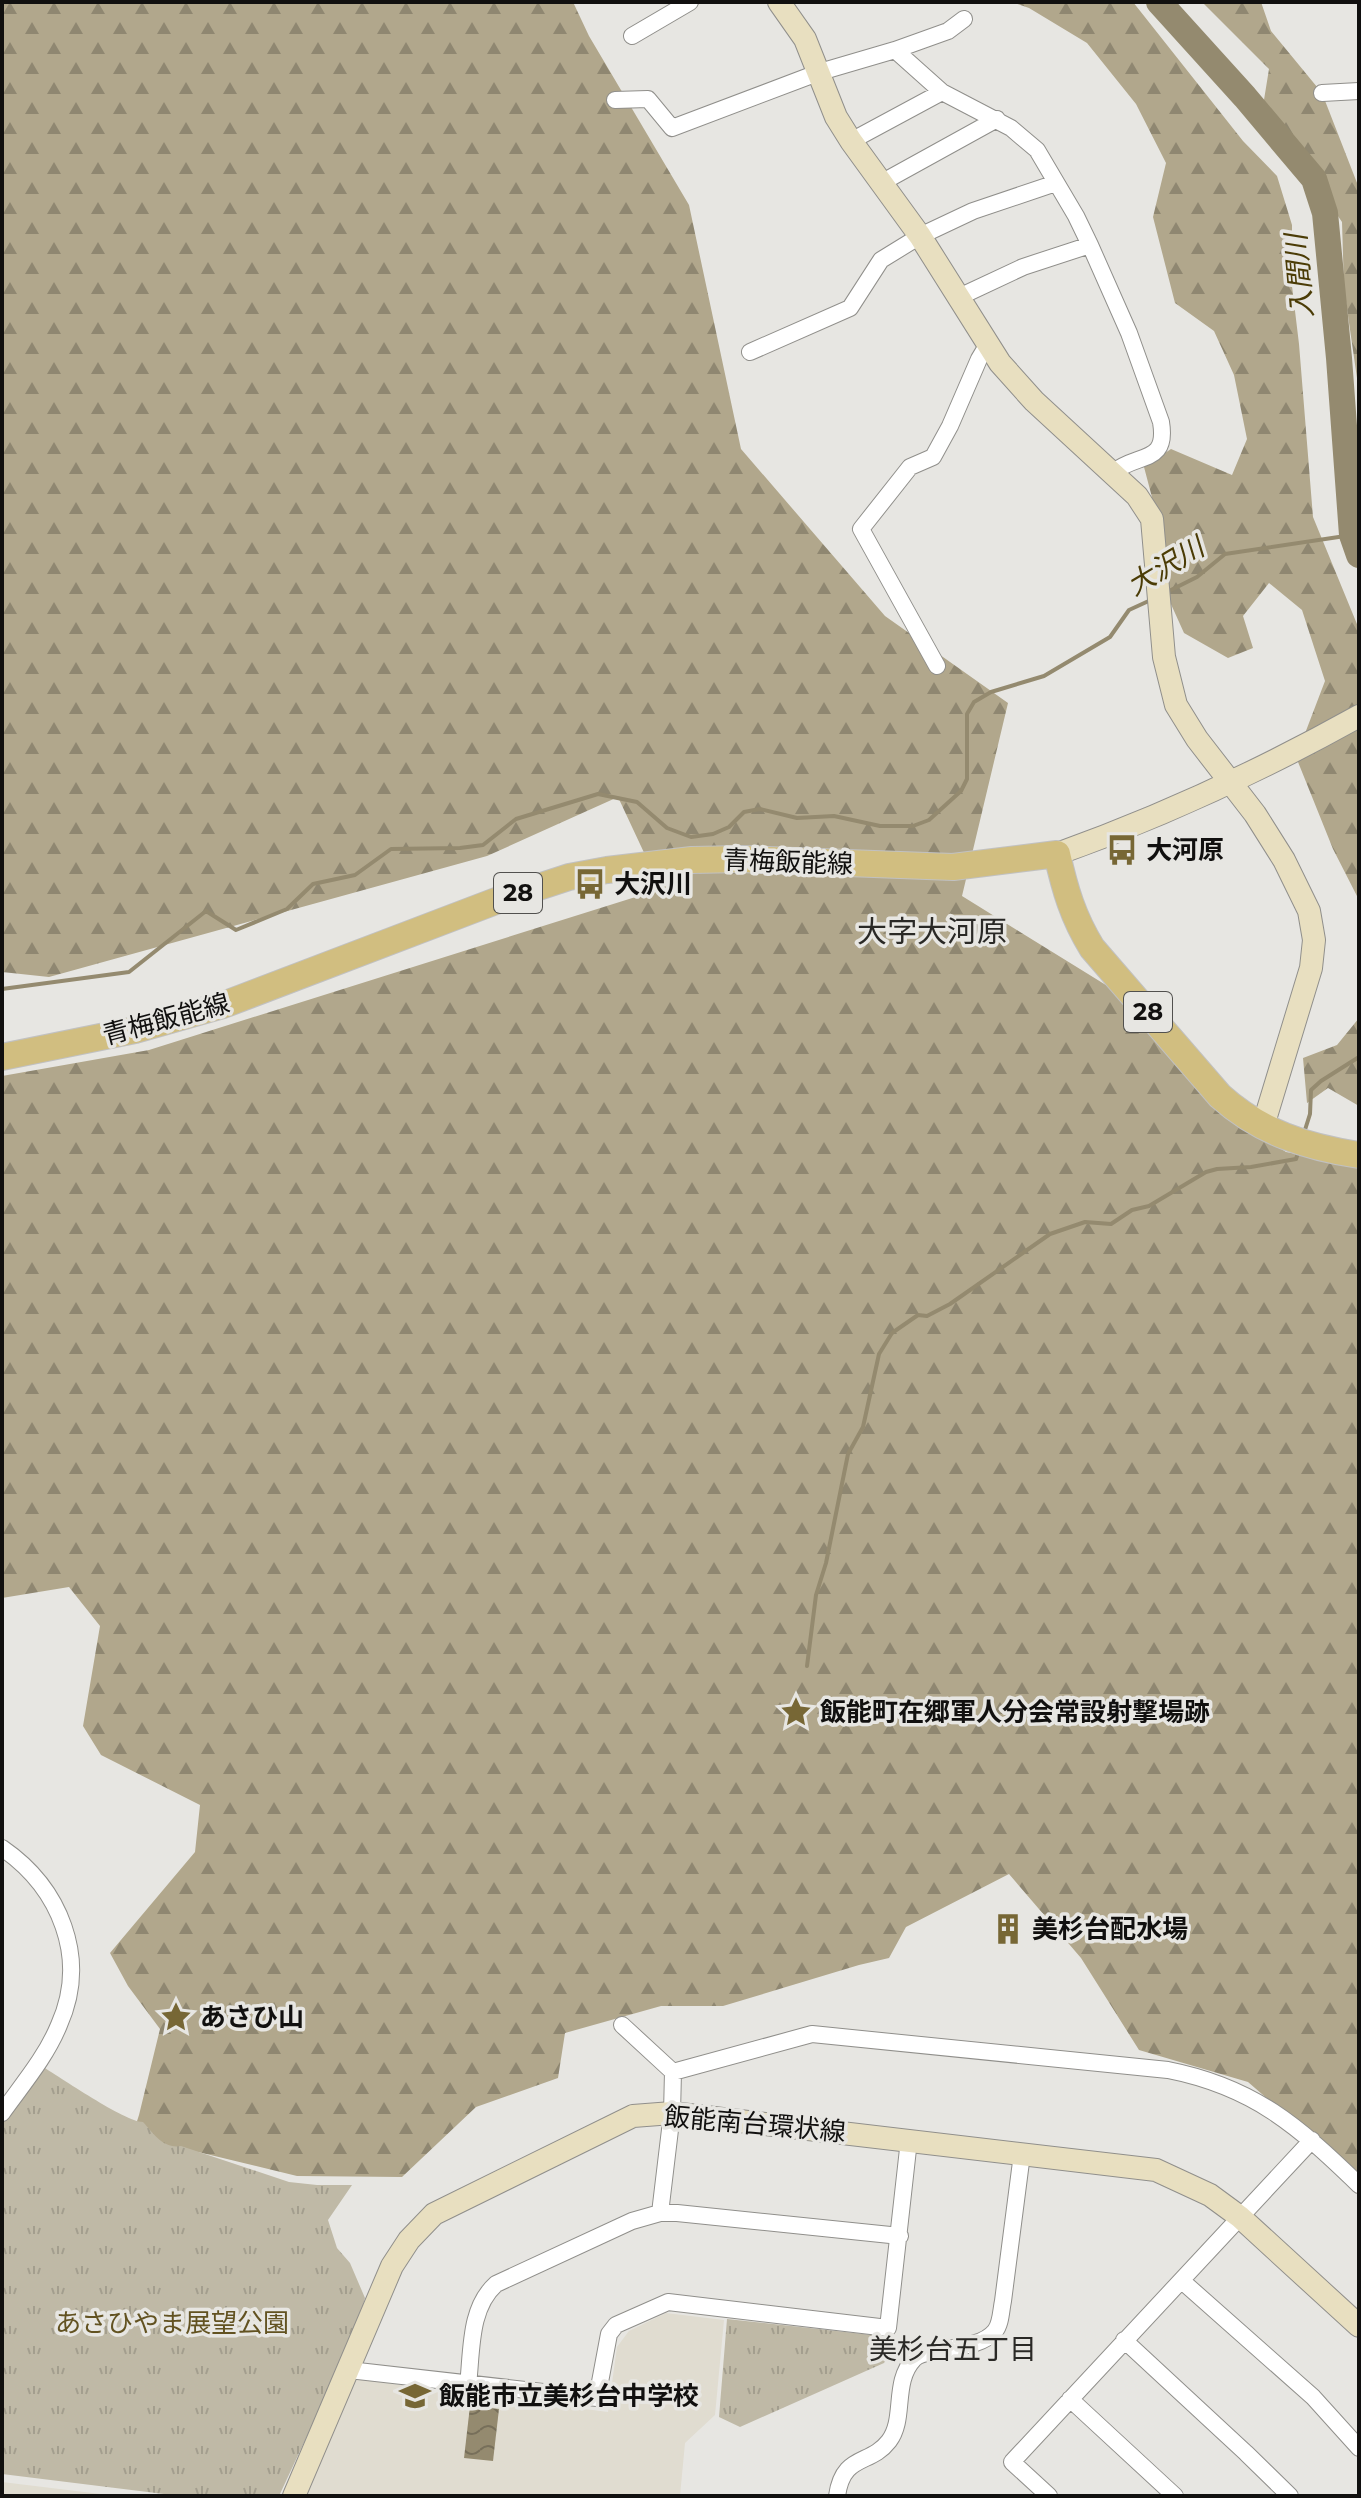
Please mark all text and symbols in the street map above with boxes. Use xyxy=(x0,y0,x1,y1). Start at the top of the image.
water label: 入間川 xyxy=(1278,230,1320,319)
water label: 大沢川 xyxy=(1120,528,1212,602)
bus stop icon: 大河原 xyxy=(1105,833,1139,867)
place label: 大河原 xyxy=(1146,834,1224,866)
street label: 青梅飯能線 xyxy=(722,844,854,880)
bus stop icon: 大沢川 xyxy=(573,867,607,901)
place label: 大沢川 xyxy=(614,868,692,900)
road number: 28 xyxy=(494,873,542,913)
district label: 大字大河原 xyxy=(857,913,1007,950)
street label: 青梅飯能線 xyxy=(99,987,233,1051)
road number: 28 xyxy=(1124,992,1172,1032)
place icon: 飯能町在郷軍人分会常設射撃場跡 xyxy=(779,1695,813,1729)
place label: 飯能町在郷軍人分会常設射撃場跡 xyxy=(820,1696,1210,1728)
building icon: 美杉台配水場 xyxy=(991,1912,1025,1946)
place label: 美杉台配水場 xyxy=(1032,1913,1188,1945)
place icon: あさひ山 xyxy=(159,2000,193,2034)
place label: あさひ山 xyxy=(200,2001,304,2033)
street label: 飯能南台環状線 xyxy=(663,2100,847,2148)
park label: あさひやま展望公園 xyxy=(55,2307,289,2339)
district label: 美杉台五丁目 xyxy=(869,2332,1037,2366)
school or university icon: 飯能市立美杉台中学校 xyxy=(398,2379,432,2413)
place label: 飯能市立美杉台中学校 xyxy=(439,2380,699,2412)

